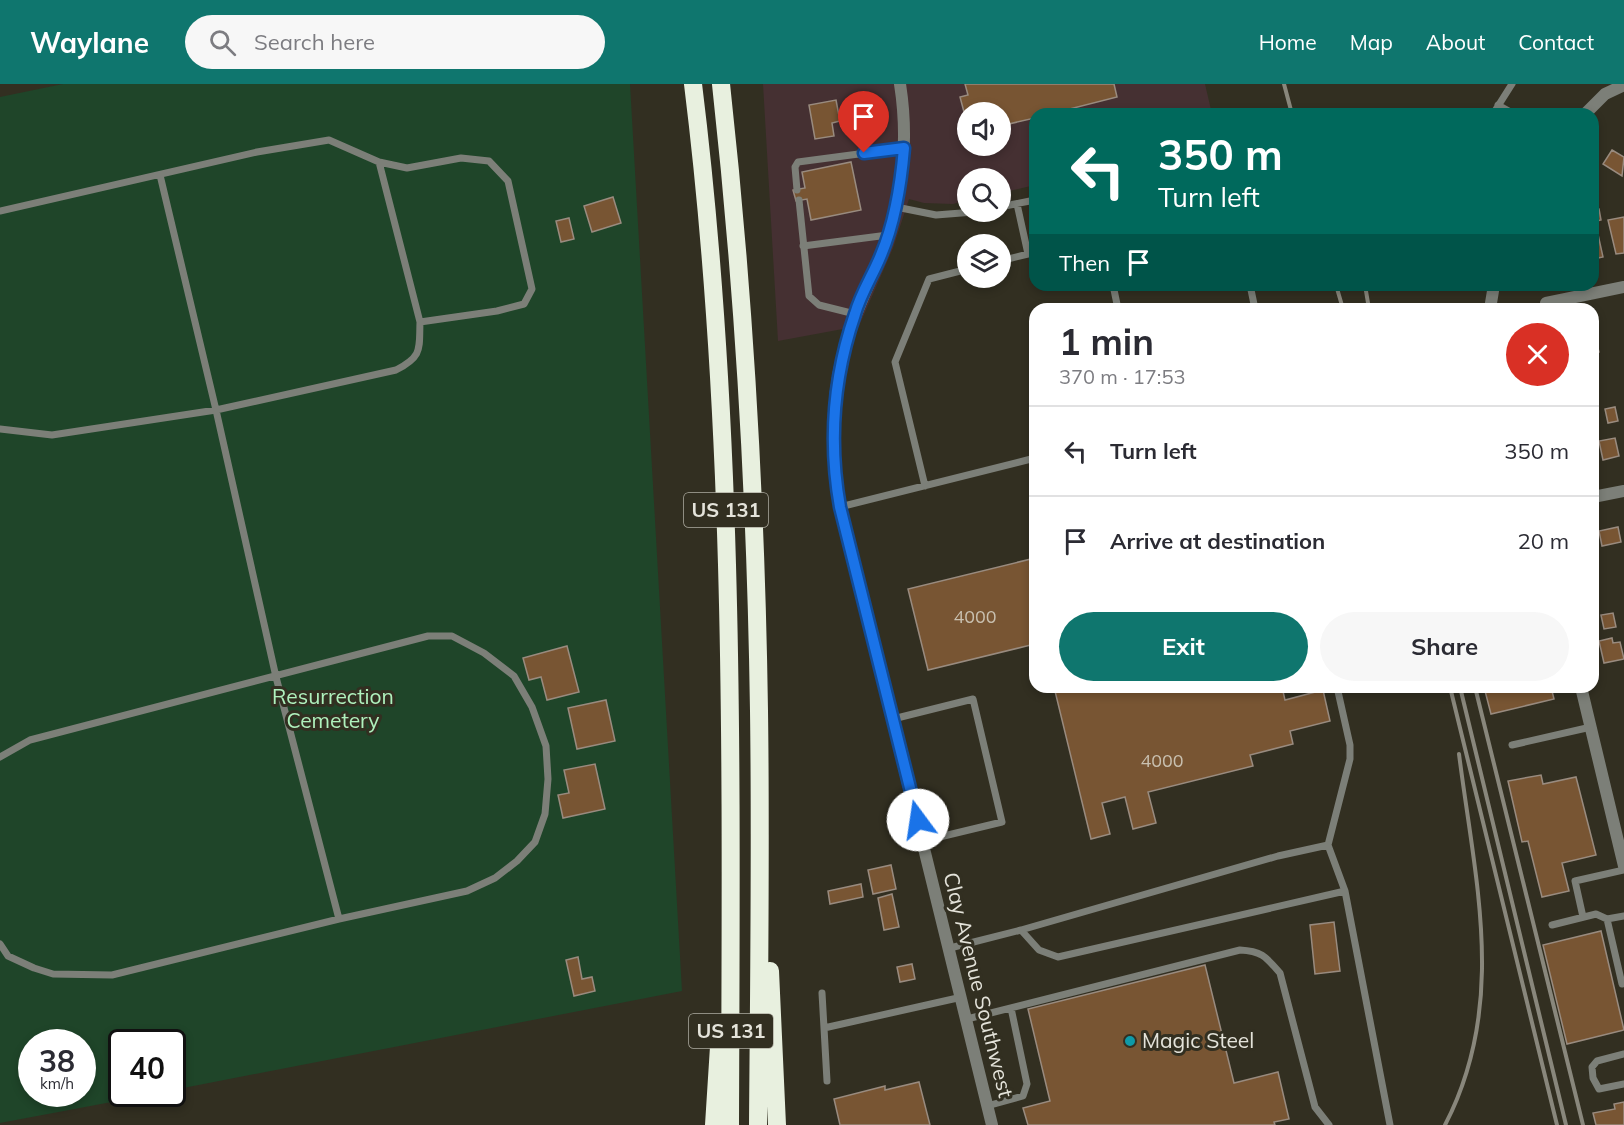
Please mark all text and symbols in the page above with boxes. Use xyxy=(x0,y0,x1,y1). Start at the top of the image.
search box xyxy=(185,15,605,69)
text: Waylane xyxy=(30,25,149,60)
icon: search xyxy=(206,26,239,59)
text: Search here xyxy=(254,28,375,56)
text: Home xyxy=(1259,29,1317,55)
text: Map xyxy=(1350,29,1393,55)
text: About xyxy=(1426,29,1485,55)
text: Contact xyxy=(1518,29,1594,55)
pin xyxy=(838,91,889,153)
icon: arrive xyxy=(847,100,880,133)
map controls xyxy=(957,102,1011,288)
button: sound xyxy=(957,102,1011,156)
text: 350 m xyxy=(1158,128,1283,181)
icon: left xyxy=(1059,132,1137,210)
button: search xyxy=(957,168,1011,222)
text: Turn left xyxy=(1158,180,1260,214)
button: layers xyxy=(957,234,1011,288)
icon: arrive xyxy=(1122,246,1155,279)
text: Then xyxy=(1059,249,1110,277)
text: 1 min xyxy=(1059,319,1154,364)
button: close xyxy=(1506,323,1569,386)
text: 370 m · 17:53 xyxy=(1059,364,1185,389)
icon: left xyxy=(1059,435,1092,468)
text: Turn left xyxy=(1110,437,1197,465)
text: 350 m xyxy=(1504,437,1569,465)
road number: US 131 xyxy=(684,493,768,527)
icon: arrive xyxy=(1059,525,1092,558)
text: Arrive at destination xyxy=(1110,527,1325,555)
text: 20 m xyxy=(1518,527,1569,555)
house number: 4000 xyxy=(953,605,997,628)
button: Exit xyxy=(1059,612,1308,681)
button: Share xyxy=(1320,612,1569,681)
park label: Resurrection Cemetery xyxy=(272,683,394,733)
house number: 4000 xyxy=(1140,749,1184,772)
position arrow xyxy=(886,788,950,852)
street label: Clay Avenue Southwest xyxy=(938,870,1020,1100)
road number: US 131 xyxy=(689,1014,773,1048)
place label: Magic Steel xyxy=(1142,1027,1254,1053)
speed limit sign: 40 xyxy=(108,1029,186,1107)
marker: Magic Steel xyxy=(1123,1034,1137,1048)
text: 38 xyxy=(39,1042,75,1080)
text: km/h xyxy=(40,1074,74,1093)

